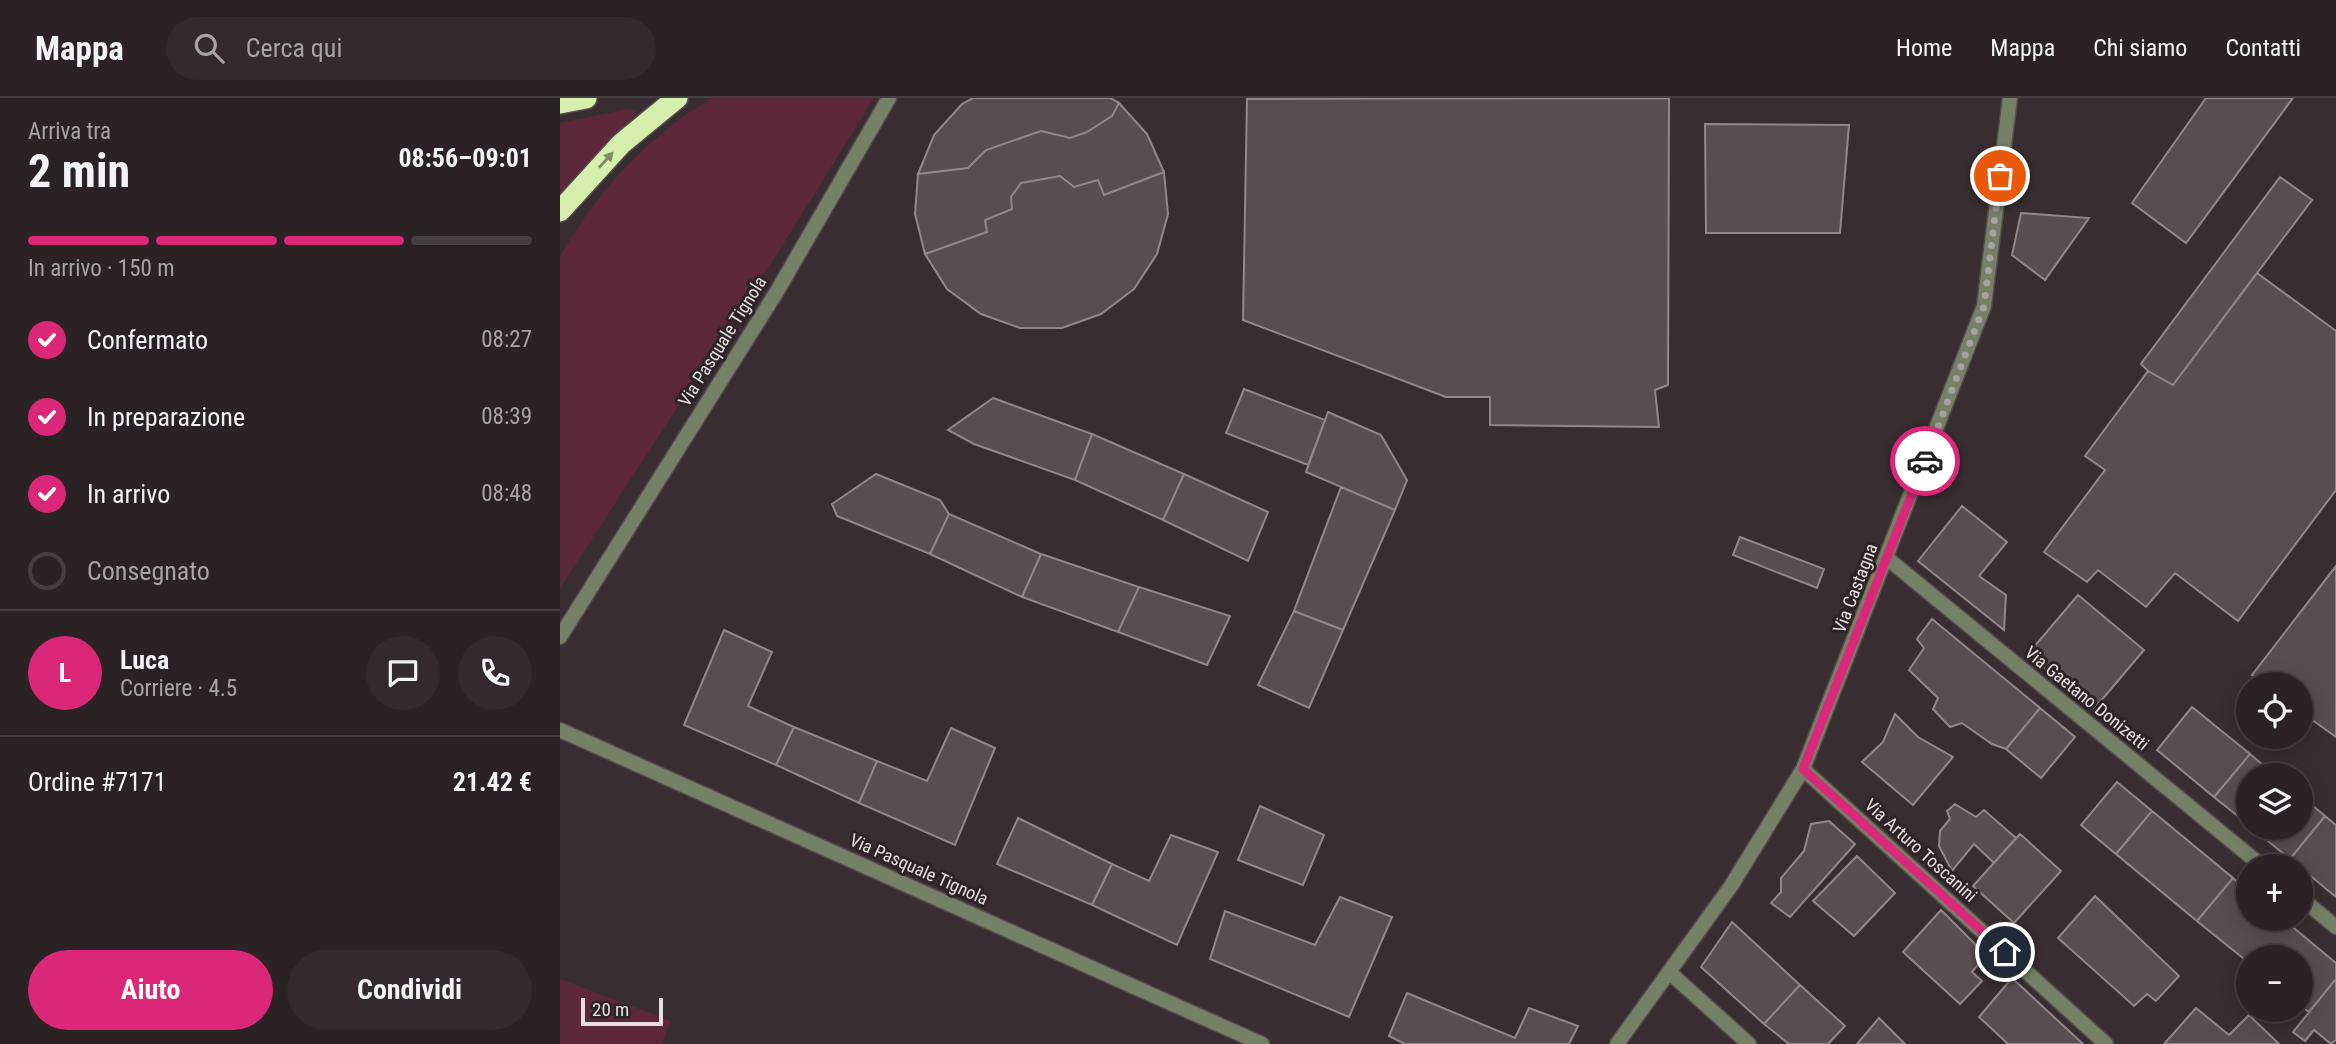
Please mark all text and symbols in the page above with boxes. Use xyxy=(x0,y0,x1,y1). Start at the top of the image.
search box xyxy=(166,17,656,80)
text: Mappa xyxy=(35,29,124,68)
icon: search xyxy=(190,29,228,67)
text: Cerca qui xyxy=(246,33,342,63)
text: Home xyxy=(1896,34,1952,62)
text: Mappa xyxy=(1990,34,2055,62)
text: Chi siamo xyxy=(2093,34,2187,62)
text: Contatti xyxy=(2225,34,2301,62)
text: Arriva tra xyxy=(28,118,111,145)
text: 08:56–09:01 xyxy=(398,143,532,173)
text: 2 min xyxy=(28,144,130,198)
pin xyxy=(1970,146,2030,206)
one-way arrow xyxy=(598,152,613,169)
icon: bag xyxy=(1981,157,2019,195)
text: In arrivo · 150 m xyxy=(28,255,175,282)
street label: Via Pasquale Tignola xyxy=(674,272,770,410)
icon: check xyxy=(28,321,66,359)
text: Confermato xyxy=(87,325,208,355)
text: 08:27 xyxy=(481,326,532,353)
icon: check xyxy=(28,398,66,436)
text: In preparazione xyxy=(87,402,245,432)
text: 08:39 xyxy=(481,403,532,430)
courier xyxy=(1890,426,1960,496)
icon: car xyxy=(1906,442,1944,480)
icon: check xyxy=(28,475,66,513)
text: In arrivo xyxy=(87,479,170,509)
text: 08:48 xyxy=(481,480,532,507)
street label: Via Castagna xyxy=(1828,540,1882,636)
text: Consegnato xyxy=(87,556,210,586)
button: chat xyxy=(366,636,440,710)
button: phone xyxy=(458,636,532,710)
street label: Via Gaetano Donizetti xyxy=(2021,641,2153,755)
text: Luca xyxy=(120,645,169,675)
text: L xyxy=(59,658,71,688)
map controls xyxy=(2236,672,2313,1022)
button: locate xyxy=(2236,672,2313,749)
text: Corriere · 4.5 xyxy=(120,675,237,702)
button: layers xyxy=(2236,763,2313,840)
text: Ordine #7171 xyxy=(28,767,167,797)
text: 21.42 € xyxy=(453,767,532,797)
street label: Via Arturo Toscanini xyxy=(1861,794,1981,906)
street label: Via Pasquale Tignola xyxy=(847,829,991,909)
button: + xyxy=(2236,854,2313,931)
pin xyxy=(1975,922,2035,982)
icon: home xyxy=(1986,933,2024,971)
button: − xyxy=(2236,945,2313,1022)
button: Aiuto xyxy=(28,950,273,1030)
button: Condividi xyxy=(287,950,532,1030)
scale bar xyxy=(581,995,663,1027)
text: 20 m xyxy=(592,998,629,1021)

